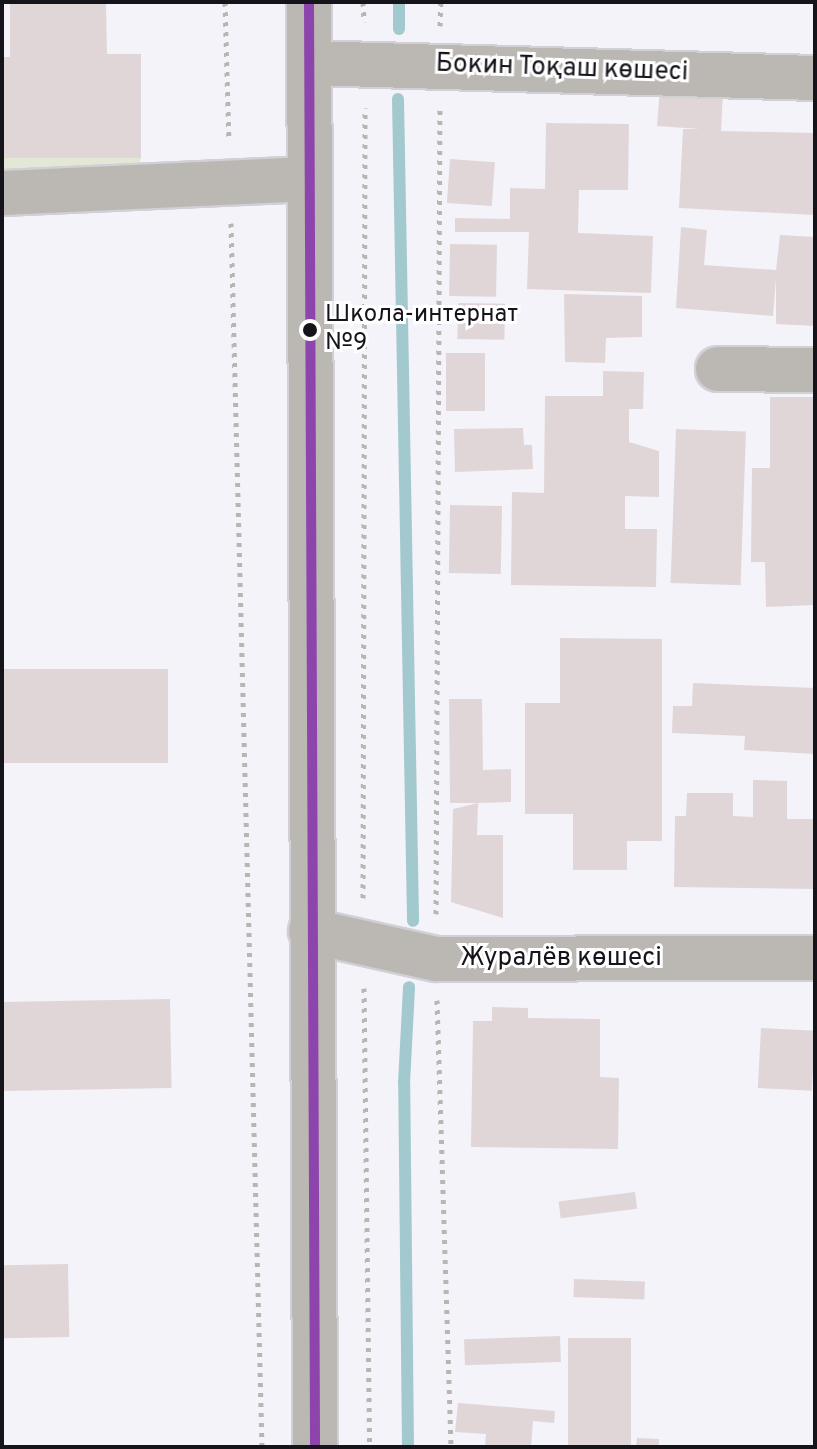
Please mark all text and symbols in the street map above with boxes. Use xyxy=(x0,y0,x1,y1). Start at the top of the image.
street label: Бокин Тоқаш көшесі xyxy=(435,49,689,89)
place label: Школа-интернат №9 xyxy=(325,302,518,358)
marker: Школа-интернат №9 xyxy=(302,322,318,338)
street label: Журалёв көшесі xyxy=(460,943,662,975)

